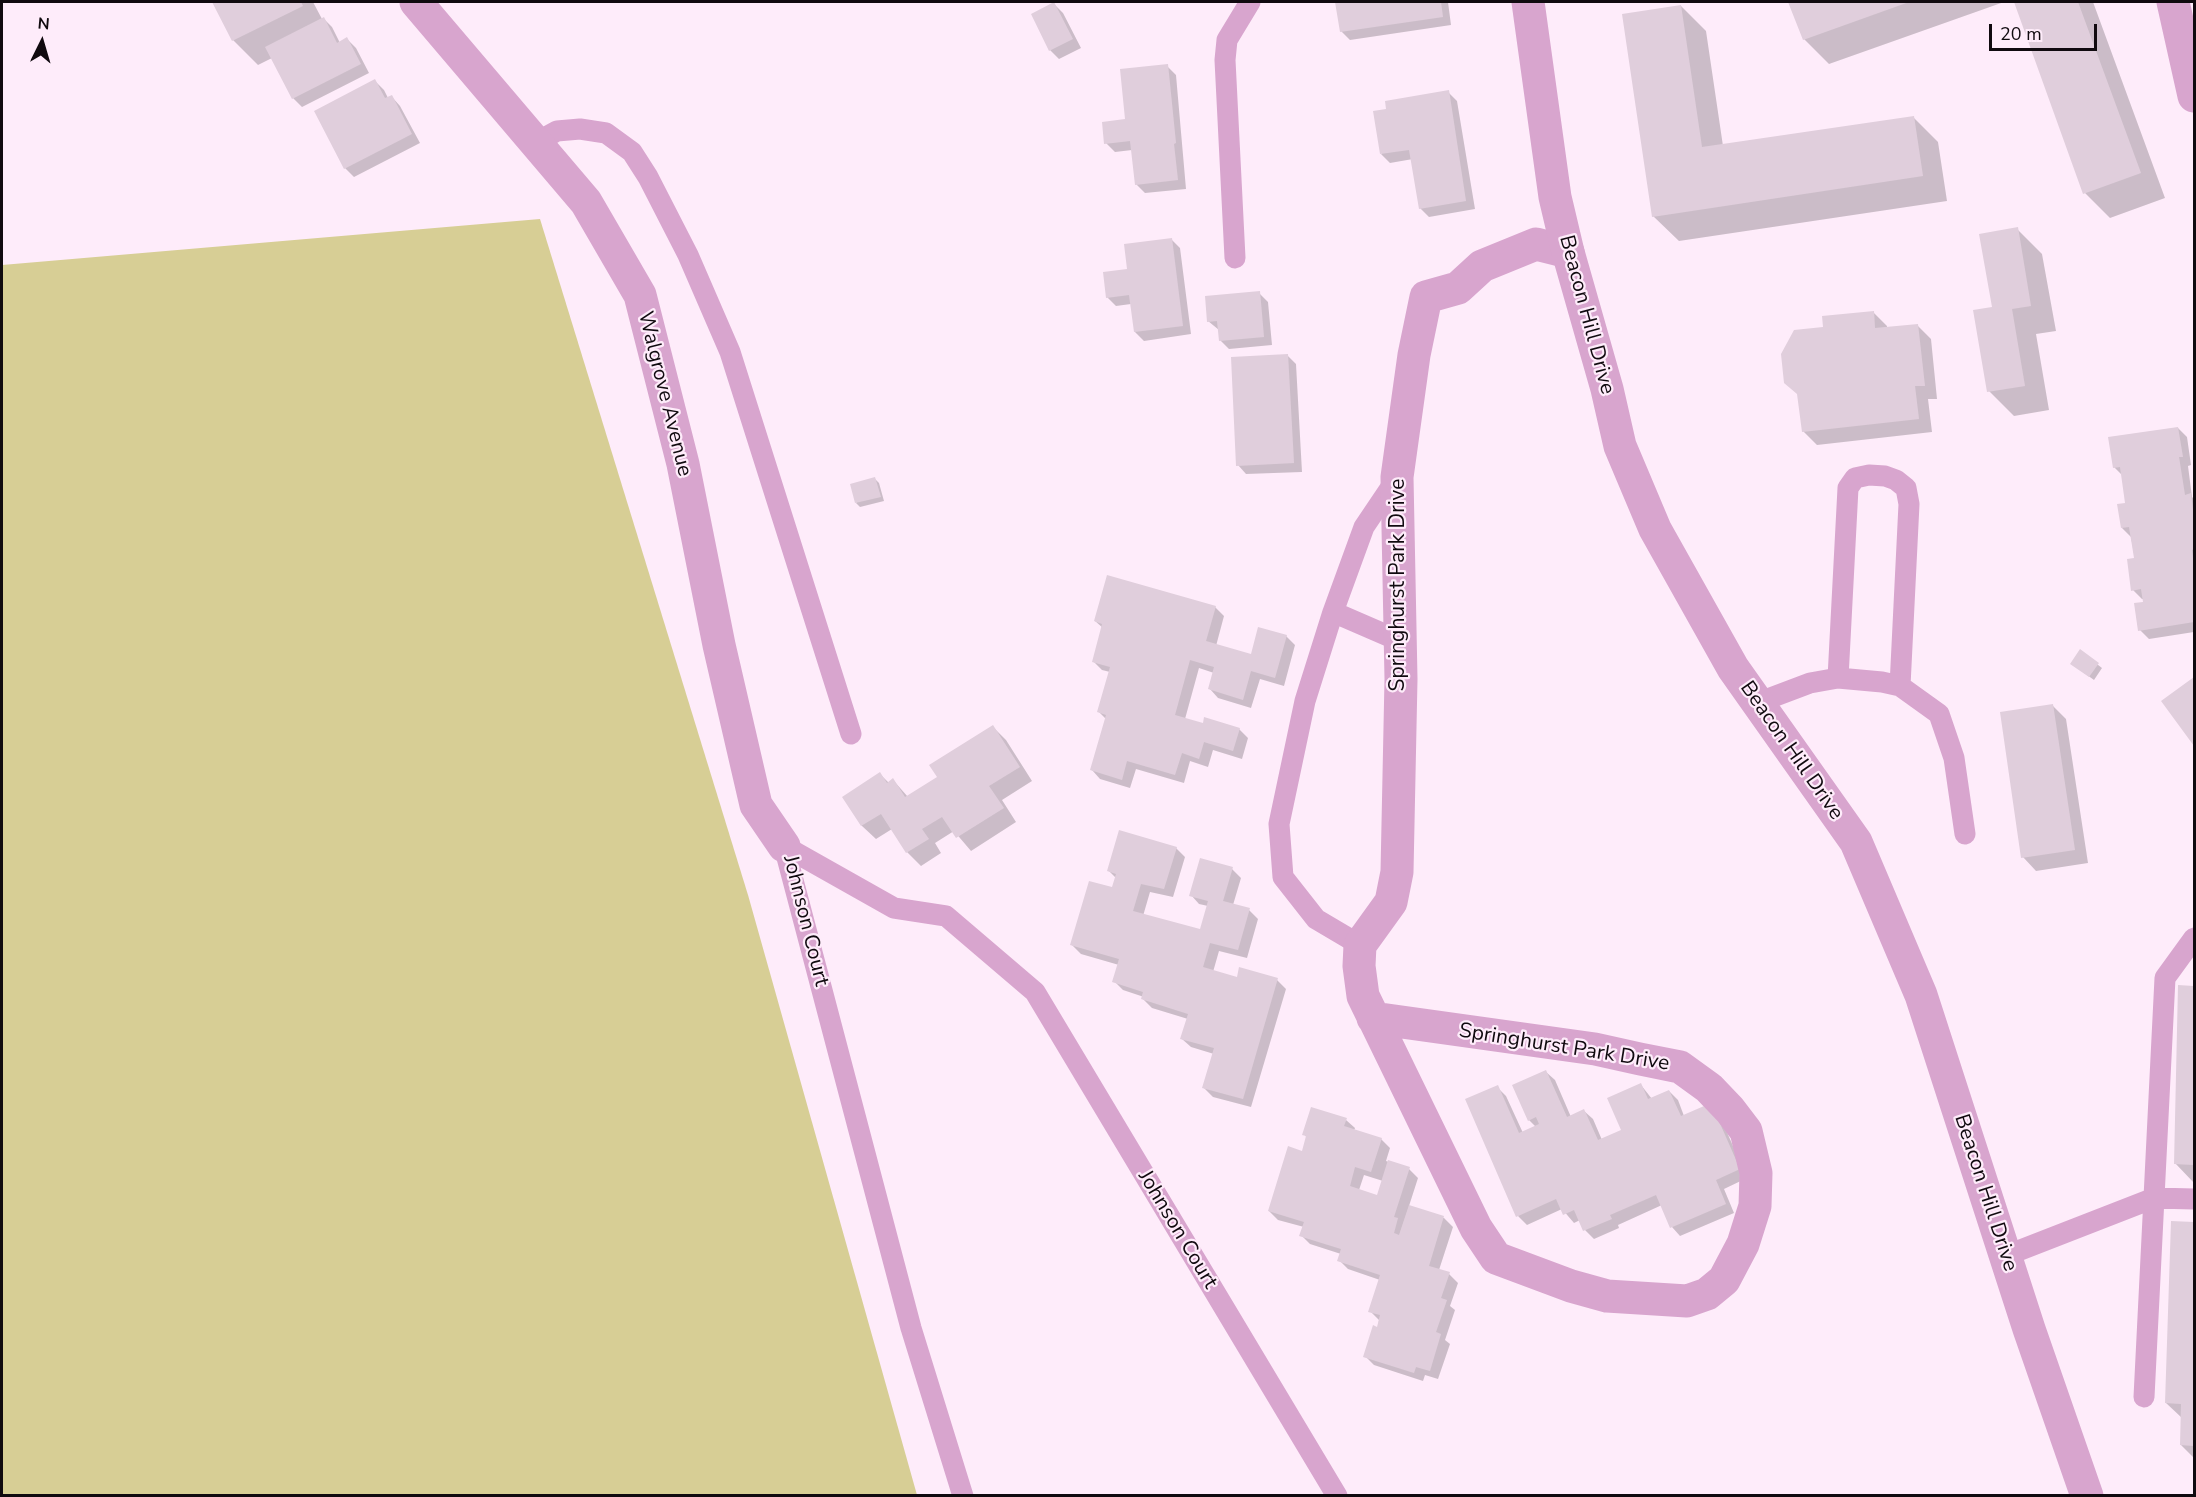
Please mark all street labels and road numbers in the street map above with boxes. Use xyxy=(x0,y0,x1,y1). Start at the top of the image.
street label: Beacon Hill Drive xyxy=(1553,233,1619,397)
street label: Walgrove Avenue xyxy=(631,309,697,479)
street label: Springhurst Park Drive xyxy=(1386,479,1412,691)
street label: Beacon Hill Drive xyxy=(1734,677,1848,825)
street label: Johnson Court xyxy=(777,853,833,989)
street label: Springhurst Park Drive xyxy=(1457,1019,1671,1077)
street label: Beacon Hill Drive xyxy=(1948,1111,2022,1275)
street label: Johnson Court xyxy=(1132,1166,1222,1294)

